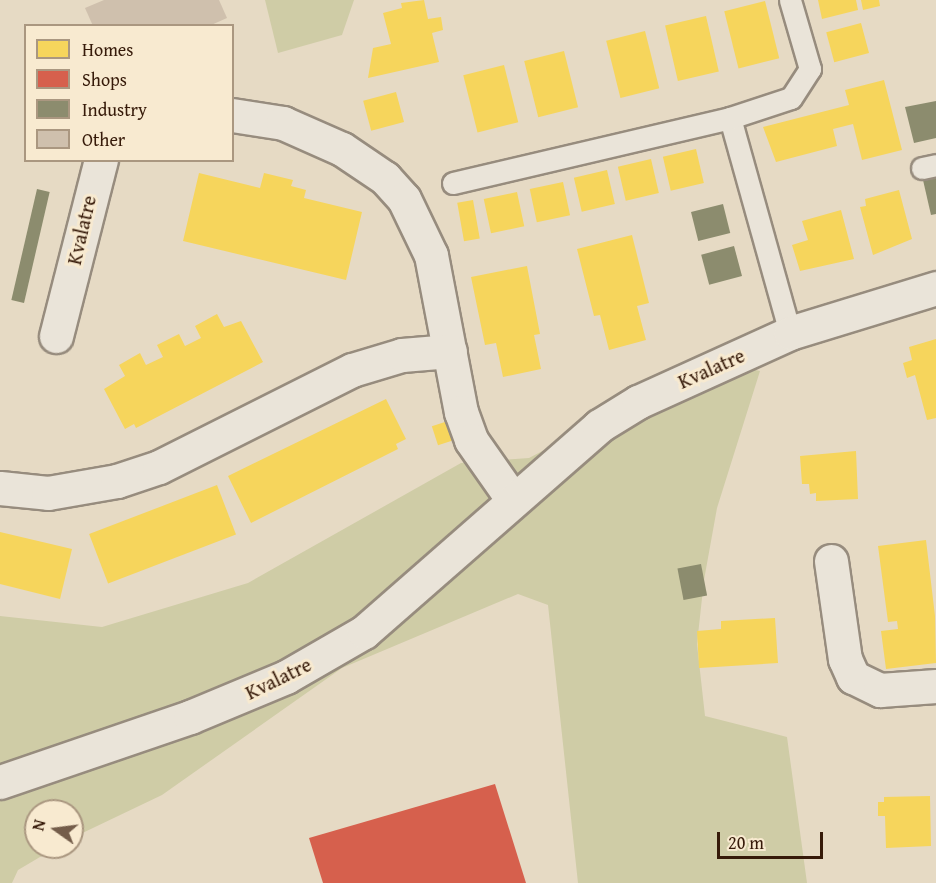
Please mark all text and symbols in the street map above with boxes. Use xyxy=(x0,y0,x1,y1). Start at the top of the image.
legend xyxy=(24,24,234,162)
text: Homes xyxy=(82,36,133,63)
text: Shops xyxy=(82,66,127,93)
text: Industry xyxy=(82,96,147,123)
text: Other xyxy=(82,126,125,153)
street label: Kvalatre xyxy=(61,193,101,267)
street label: Kvalatre xyxy=(674,343,748,393)
street label: Kvalatre xyxy=(241,652,315,704)
north arrow xyxy=(24,799,84,859)
text: N xyxy=(26,817,51,833)
scale bar xyxy=(720,820,826,858)
text: 20 m xyxy=(728,829,764,856)

